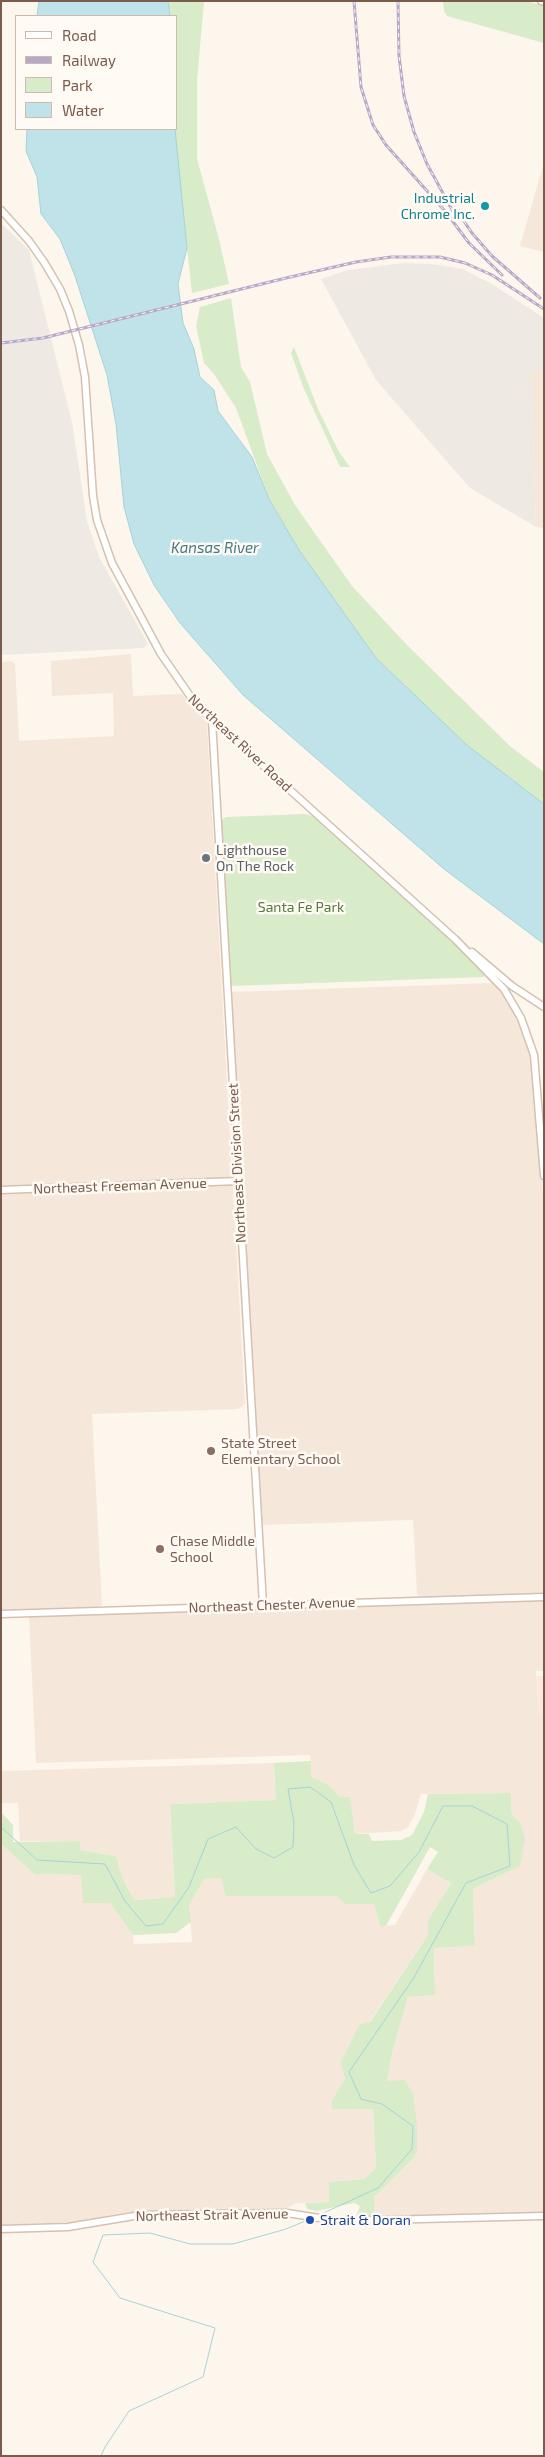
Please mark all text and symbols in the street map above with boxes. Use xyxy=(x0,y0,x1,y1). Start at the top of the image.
legend xyxy=(15,15,178,130)
text: Road xyxy=(62,26,97,44)
text: Railway xyxy=(62,51,116,69)
text: Park xyxy=(62,76,93,94)
text: Water xyxy=(62,101,104,119)
place label: Industrial Chrome Inc. xyxy=(401,190,475,222)
marker: Industrial Chrome Inc. xyxy=(479,200,491,212)
water label: Kansas River xyxy=(171,539,259,557)
street label: Northeast River Road xyxy=(185,691,295,795)
place label: Lighthouse On The Rock xyxy=(216,842,294,874)
marker: Lighthouse On The Rock xyxy=(200,852,212,864)
park label: Santa Fe Park xyxy=(258,899,344,915)
street label: Northeast Division Street xyxy=(224,1083,250,1243)
street label: Northeast Freeman Avenue xyxy=(33,1175,207,1197)
place label: State Street Elementary School xyxy=(221,1435,340,1468)
marker: State Street Elementary School xyxy=(205,1445,217,1457)
place label: Chase Middle School xyxy=(170,1533,255,1565)
marker: Chase Middle School xyxy=(154,1543,166,1555)
street label: Northeast Chester Avenue xyxy=(188,1594,356,1616)
street label: Northeast Strait Avenue xyxy=(135,2205,289,2225)
place label: Strait & Doran xyxy=(320,2212,411,2228)
marker: Strait & Doran xyxy=(304,2214,316,2226)

